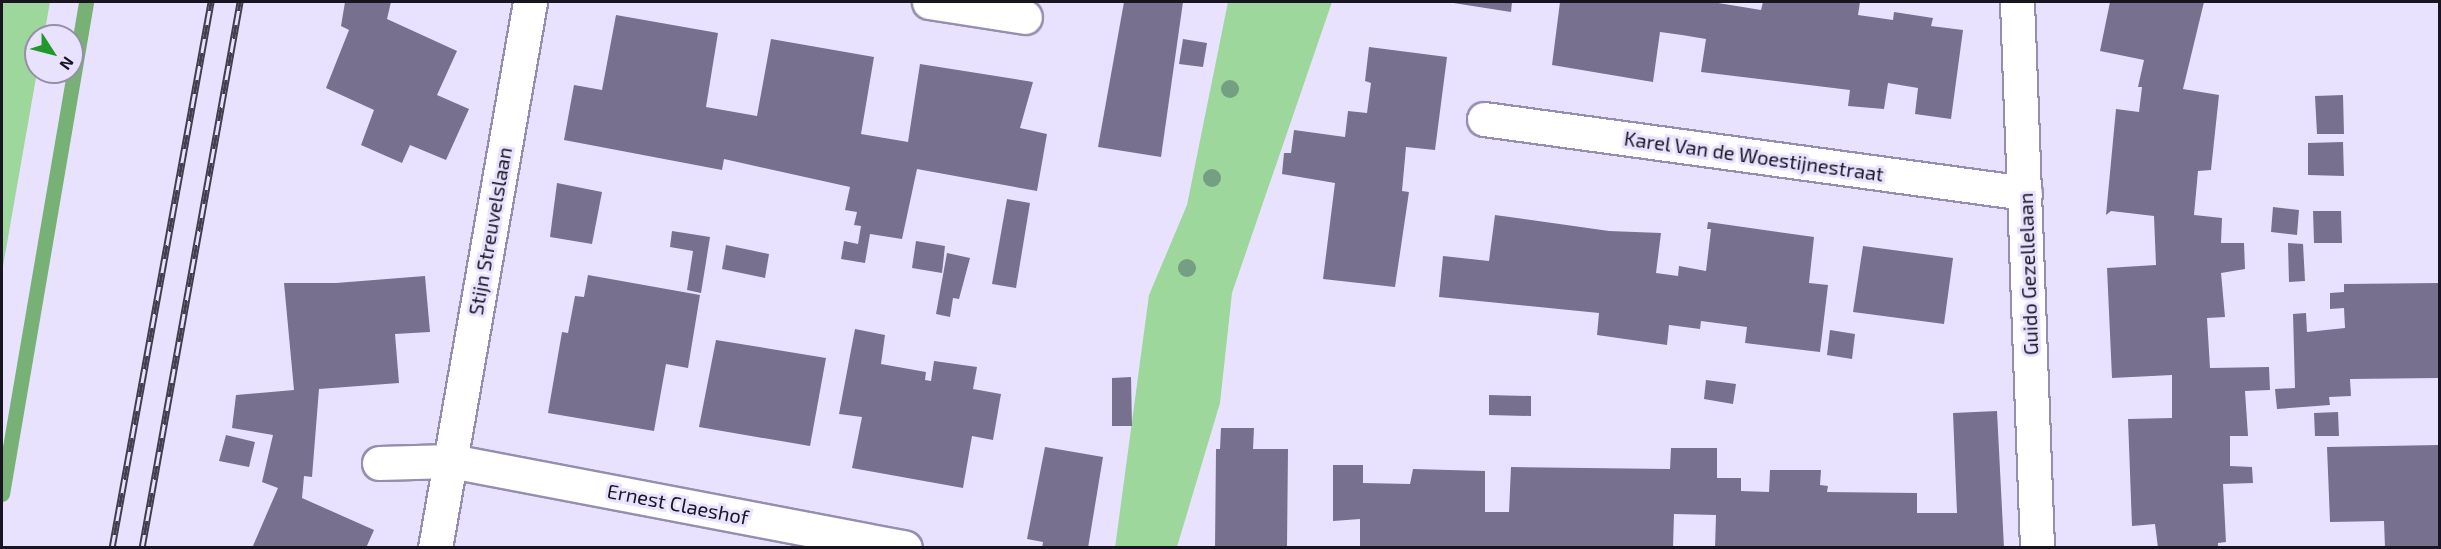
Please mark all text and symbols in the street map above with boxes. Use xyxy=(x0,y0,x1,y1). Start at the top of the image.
north arrow xyxy=(24,24,84,84)
text: N xyxy=(56,53,78,74)
street label: Karel Van de Woestijnestraat xyxy=(1622,126,1886,186)
street label: Stijn Streuvelslaan xyxy=(463,145,517,317)
street label: Guido Gezellelaan xyxy=(2013,192,2043,356)
street label: Ernest Claeshof xyxy=(605,479,751,529)

